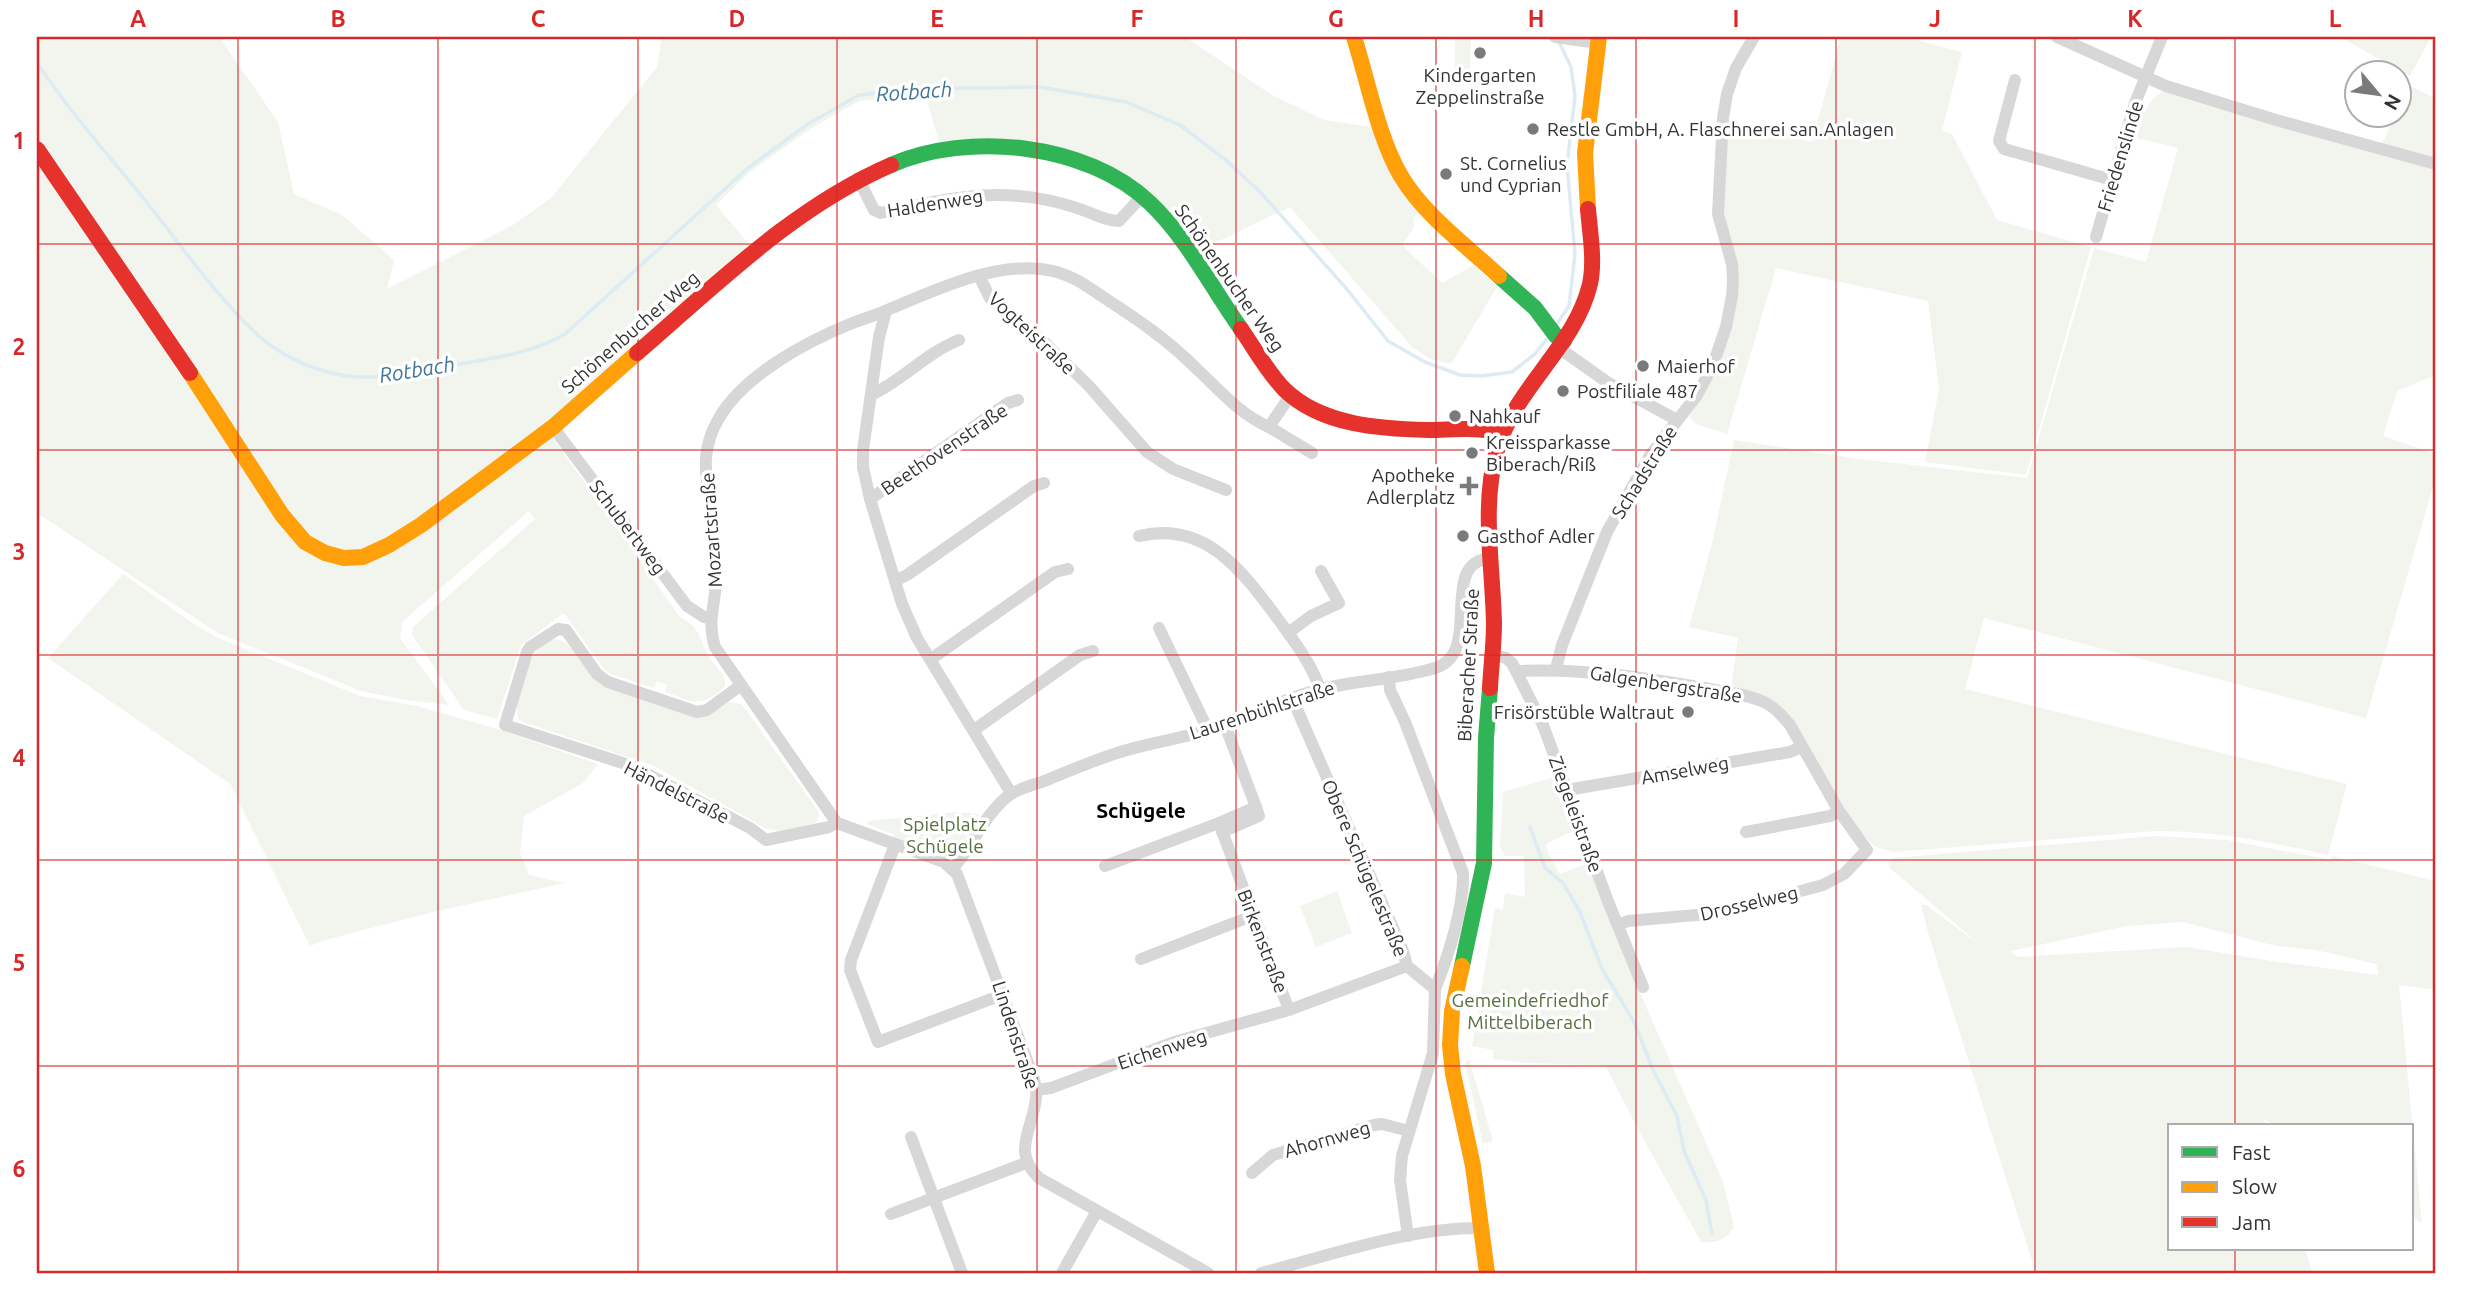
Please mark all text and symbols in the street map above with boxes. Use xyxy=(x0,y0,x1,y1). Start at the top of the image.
text: A xyxy=(130,6,146,31)
text: B xyxy=(330,6,346,31)
text: C xyxy=(531,6,546,31)
text: D xyxy=(729,6,745,31)
text: E xyxy=(930,6,944,31)
text: F xyxy=(1131,6,1144,31)
text: G xyxy=(1328,6,1344,31)
text: H xyxy=(1528,6,1544,31)
text: I xyxy=(1733,6,1739,31)
text: J xyxy=(1929,6,1941,31)
text: K xyxy=(2127,6,2143,31)
text: L xyxy=(2329,6,2342,31)
marker: Kindergarten Zeppelinstraße xyxy=(1472,45,1488,61)
north arrow xyxy=(2344,60,2414,130)
place label: Kindergarten Zeppelinstraße xyxy=(1416,64,1545,108)
water label: Rotbach xyxy=(875,76,953,106)
text: N xyxy=(2380,91,2406,114)
street label: Friedenslinde xyxy=(2093,98,2147,214)
place label: Restle GmbH, A. Flaschnerei san.Anlagen xyxy=(1547,118,1894,140)
marker: Restle GmbH, A. Flaschnerei san.Anlagen xyxy=(1525,121,1541,137)
text: 1 xyxy=(13,128,25,153)
place label: St. Cornelius und Cyprian xyxy=(1460,152,1567,196)
marker: St. Cornelius und Cyprian xyxy=(1438,166,1454,182)
street label: Haldenweg xyxy=(886,185,984,221)
street label: Schönenbucher Weg xyxy=(1171,200,1289,356)
street label: Schönenbucher Weg xyxy=(557,266,703,398)
street label: Vogteistraße xyxy=(984,287,1080,379)
text: 2 xyxy=(13,334,25,359)
water label: Rotbach xyxy=(377,351,457,387)
place label: Maierhof xyxy=(1657,355,1736,377)
marker: Maierhof xyxy=(1635,358,1651,374)
place label: Postfiliale 487 xyxy=(1577,380,1698,402)
marker: Postfiliale 487 xyxy=(1555,383,1571,399)
street label: Beethovenstraße xyxy=(877,399,1011,499)
place label: Nahkauf xyxy=(1469,405,1541,427)
marker: Nahkauf xyxy=(1447,408,1463,424)
street label: Schadstraße xyxy=(1607,422,1681,522)
place label: Kreissparkasse Biberach/Riß xyxy=(1486,431,1611,475)
marker: Kreissparkasse Biberach/Riß xyxy=(1464,445,1480,461)
place label: Apotheke Adlerplatz xyxy=(1367,464,1455,508)
street label: Mozartstraße xyxy=(696,472,726,588)
street label: Schubertweg xyxy=(585,475,671,579)
marker: Apotheke Adlerplatz xyxy=(1461,478,1477,494)
place label: Gasthof Adler xyxy=(1477,525,1595,547)
marker: Gasthof Adler xyxy=(1455,528,1471,544)
text: 3 xyxy=(13,539,25,564)
street label: Biberacher Straße xyxy=(1453,588,1483,742)
street label: Galgenbergstraße xyxy=(1588,661,1744,707)
street label: Laurenbühlstraße xyxy=(1187,676,1337,744)
place label: Frisörstüble Waltraut xyxy=(1494,701,1675,723)
marker: Frisörstüble Waltraut xyxy=(1680,704,1696,720)
text: 4 xyxy=(13,745,26,770)
street label: Amselweg xyxy=(1639,751,1731,789)
street label: Ziegeleistraße xyxy=(1545,753,1607,875)
street label: Händelstraße xyxy=(621,756,733,828)
street label: Obere Schügelestraße xyxy=(1318,776,1412,960)
district label: Schügele xyxy=(1096,798,1186,822)
park label: Spielplatz Schügele xyxy=(903,813,987,857)
street label: Drosselweg xyxy=(1698,881,1800,925)
street label: Birkenstraße xyxy=(1233,886,1293,996)
text: 5 xyxy=(13,950,25,975)
street label: Lindenstraße xyxy=(988,978,1044,1092)
park label: Gemeindefriedhof Mittelbiberach xyxy=(1452,989,1609,1033)
street label: Eichenweg xyxy=(1115,1024,1209,1074)
street label: Ahornweg xyxy=(1281,1116,1373,1162)
legend xyxy=(2168,1124,2414,1250)
text: Fast xyxy=(2232,1140,2270,1164)
text: 6 xyxy=(13,1156,26,1181)
text: Slow xyxy=(2232,1174,2277,1198)
text: Jam xyxy=(2232,1210,2271,1234)

